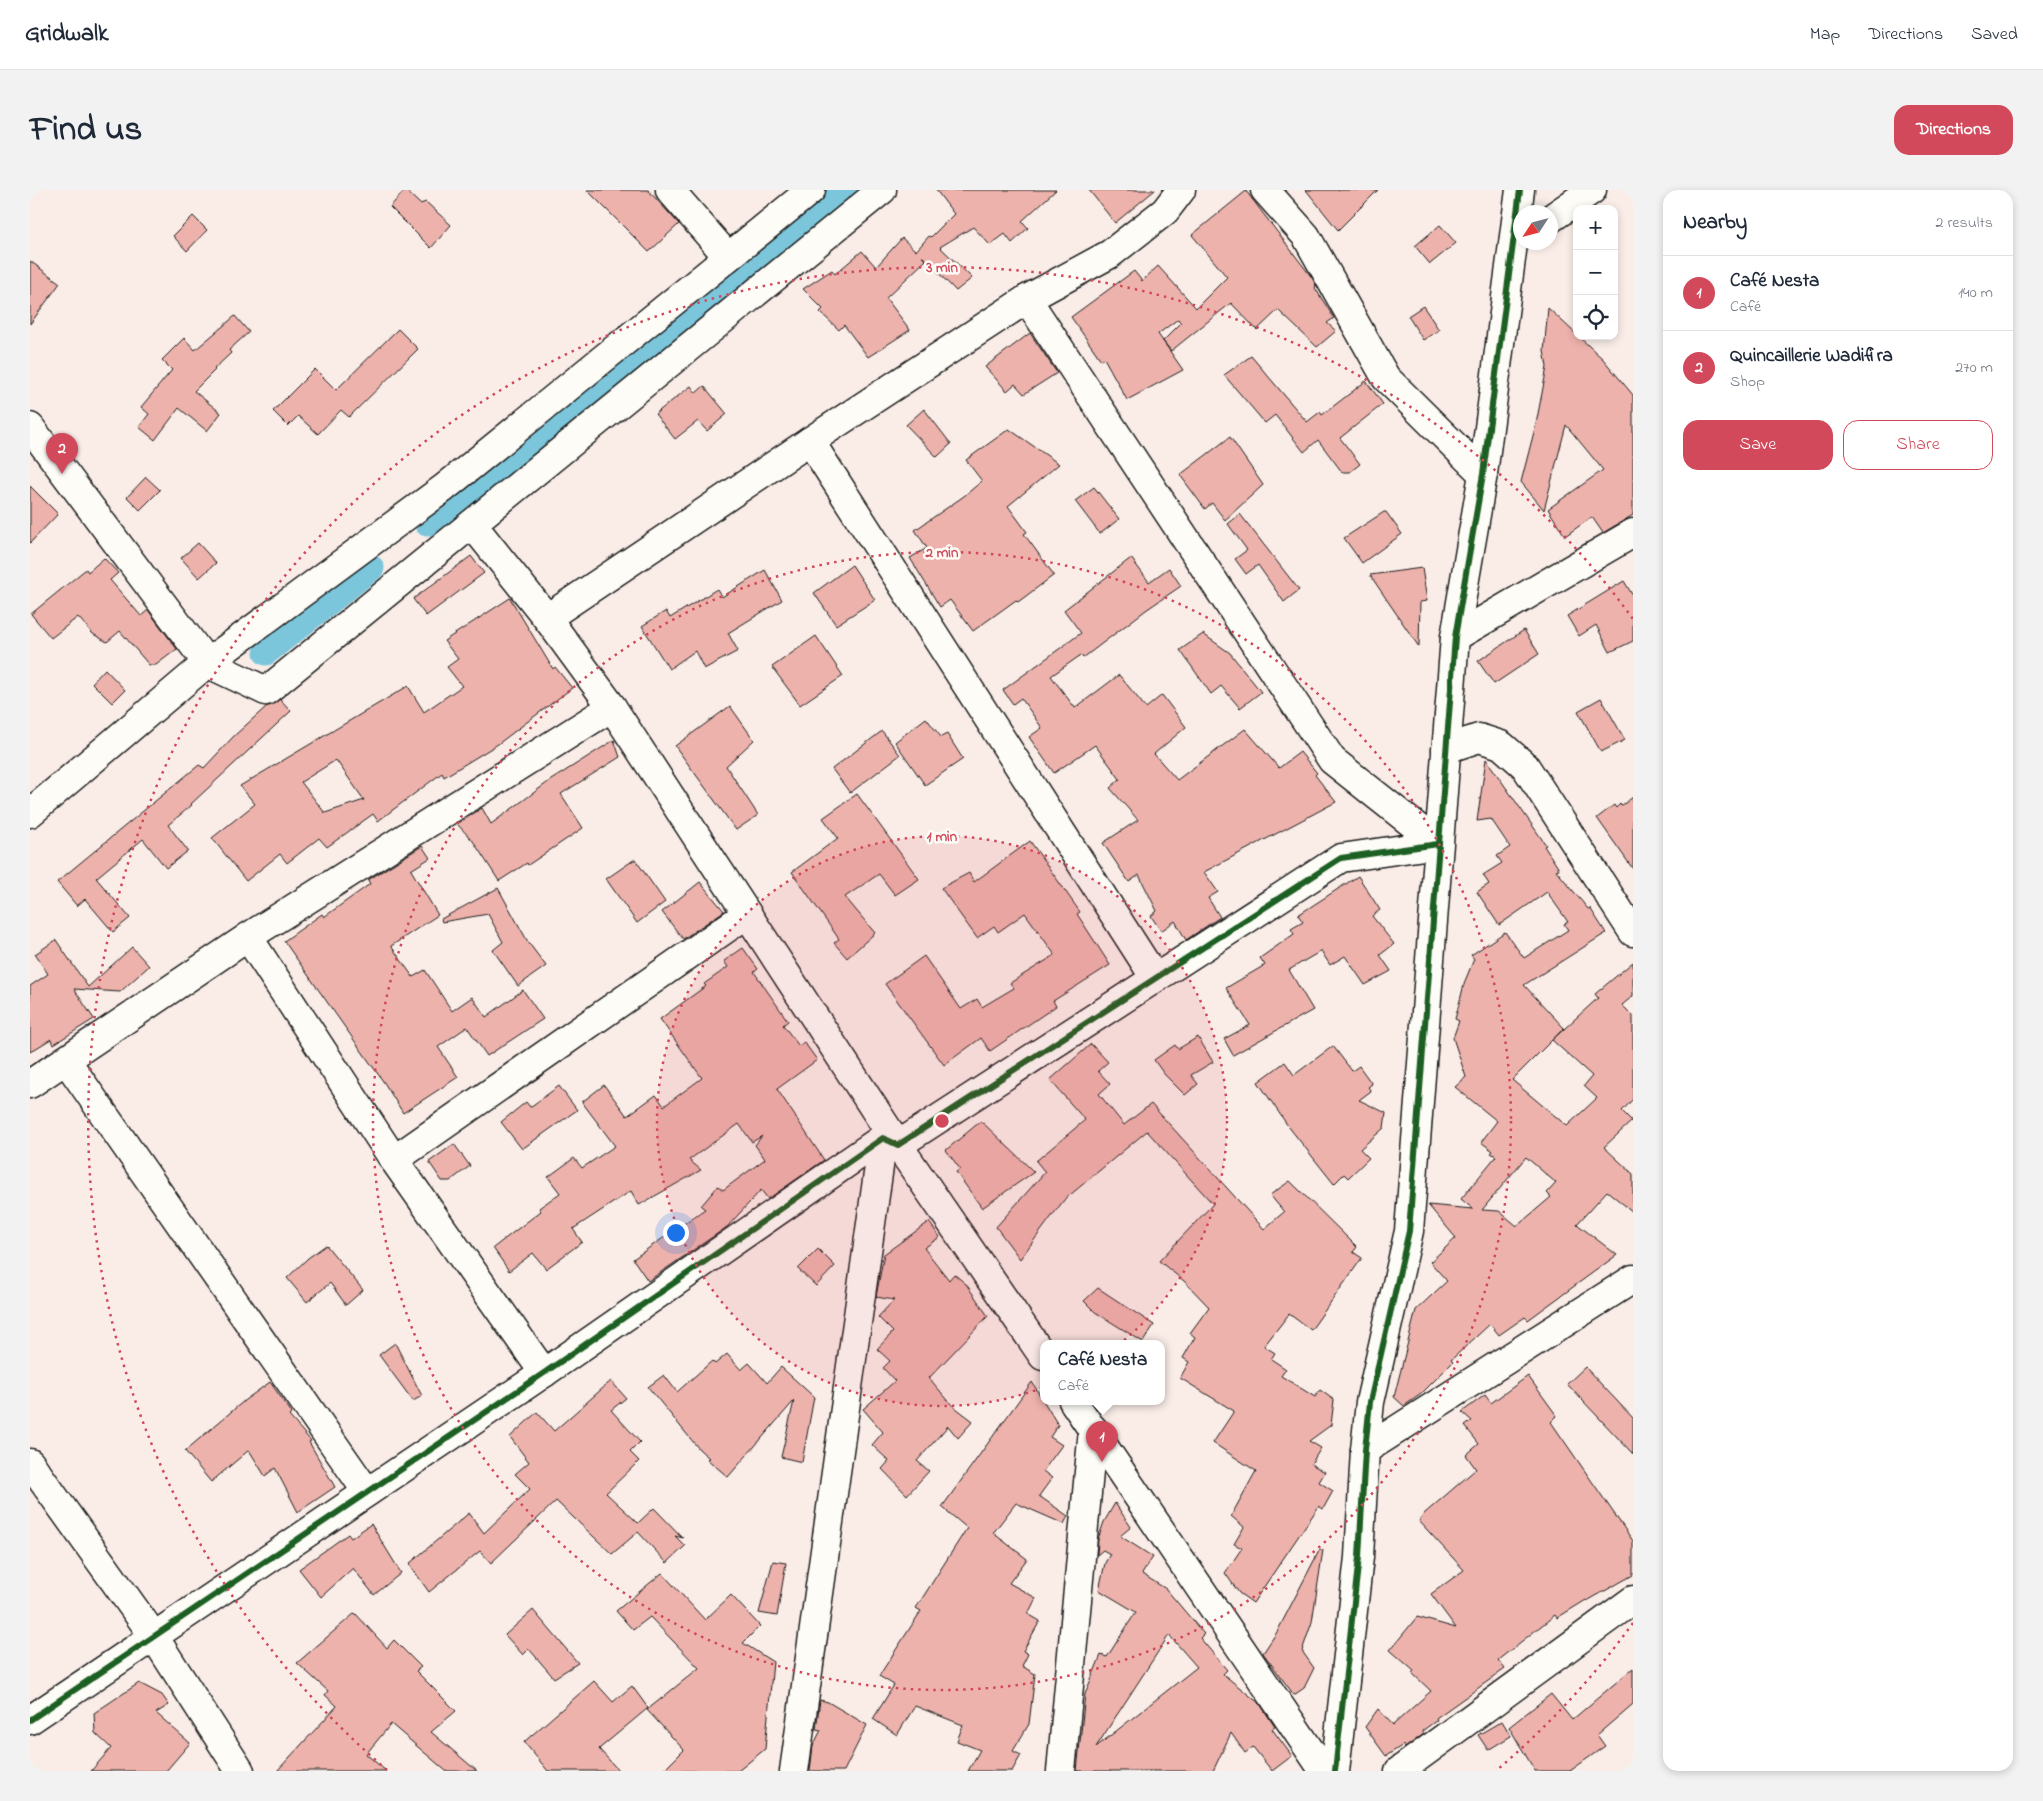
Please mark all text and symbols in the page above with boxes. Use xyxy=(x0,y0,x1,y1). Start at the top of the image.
text: Gridwalk xyxy=(25,17,109,52)
text: Map xyxy=(1810,22,1840,48)
text: Directions xyxy=(1868,22,1943,48)
text: Saved xyxy=(1971,22,2018,48)
text: Find us xyxy=(30,105,142,156)
button: Directions xyxy=(1894,105,2013,155)
north arrow xyxy=(1513,205,1558,250)
map controls xyxy=(1573,205,1618,340)
button: + xyxy=(1573,205,1618,250)
text: Nearby xyxy=(1683,208,1747,238)
text: 2 results xyxy=(1935,211,1993,235)
button: − xyxy=(1573,250,1618,295)
text: 3 min xyxy=(925,257,958,279)
text: Café Nesta xyxy=(1730,268,1819,295)
text: 1 xyxy=(1696,281,1702,305)
text: 140 m xyxy=(1958,281,1993,305)
button: locate xyxy=(1573,295,1618,340)
text: Café xyxy=(1730,295,1761,319)
text: Quincaillerie Wadifira xyxy=(1730,343,1893,370)
text: 2 xyxy=(1695,356,1703,380)
text: 270 m xyxy=(1955,356,1993,380)
text: Shop xyxy=(1730,370,1765,394)
button: Save xyxy=(1683,420,1833,470)
button: Share xyxy=(1843,420,1993,470)
pin: 2 xyxy=(46,433,78,474)
text: 2 min xyxy=(925,542,959,564)
text: 1 min xyxy=(927,826,958,848)
centre of rings xyxy=(933,1112,951,1130)
your location xyxy=(663,1220,689,1246)
popup xyxy=(1040,1340,1165,1405)
text: Café Nesta xyxy=(1058,1347,1147,1374)
text: Café xyxy=(1058,1374,1089,1398)
pin: 1 xyxy=(1086,1421,1118,1462)

